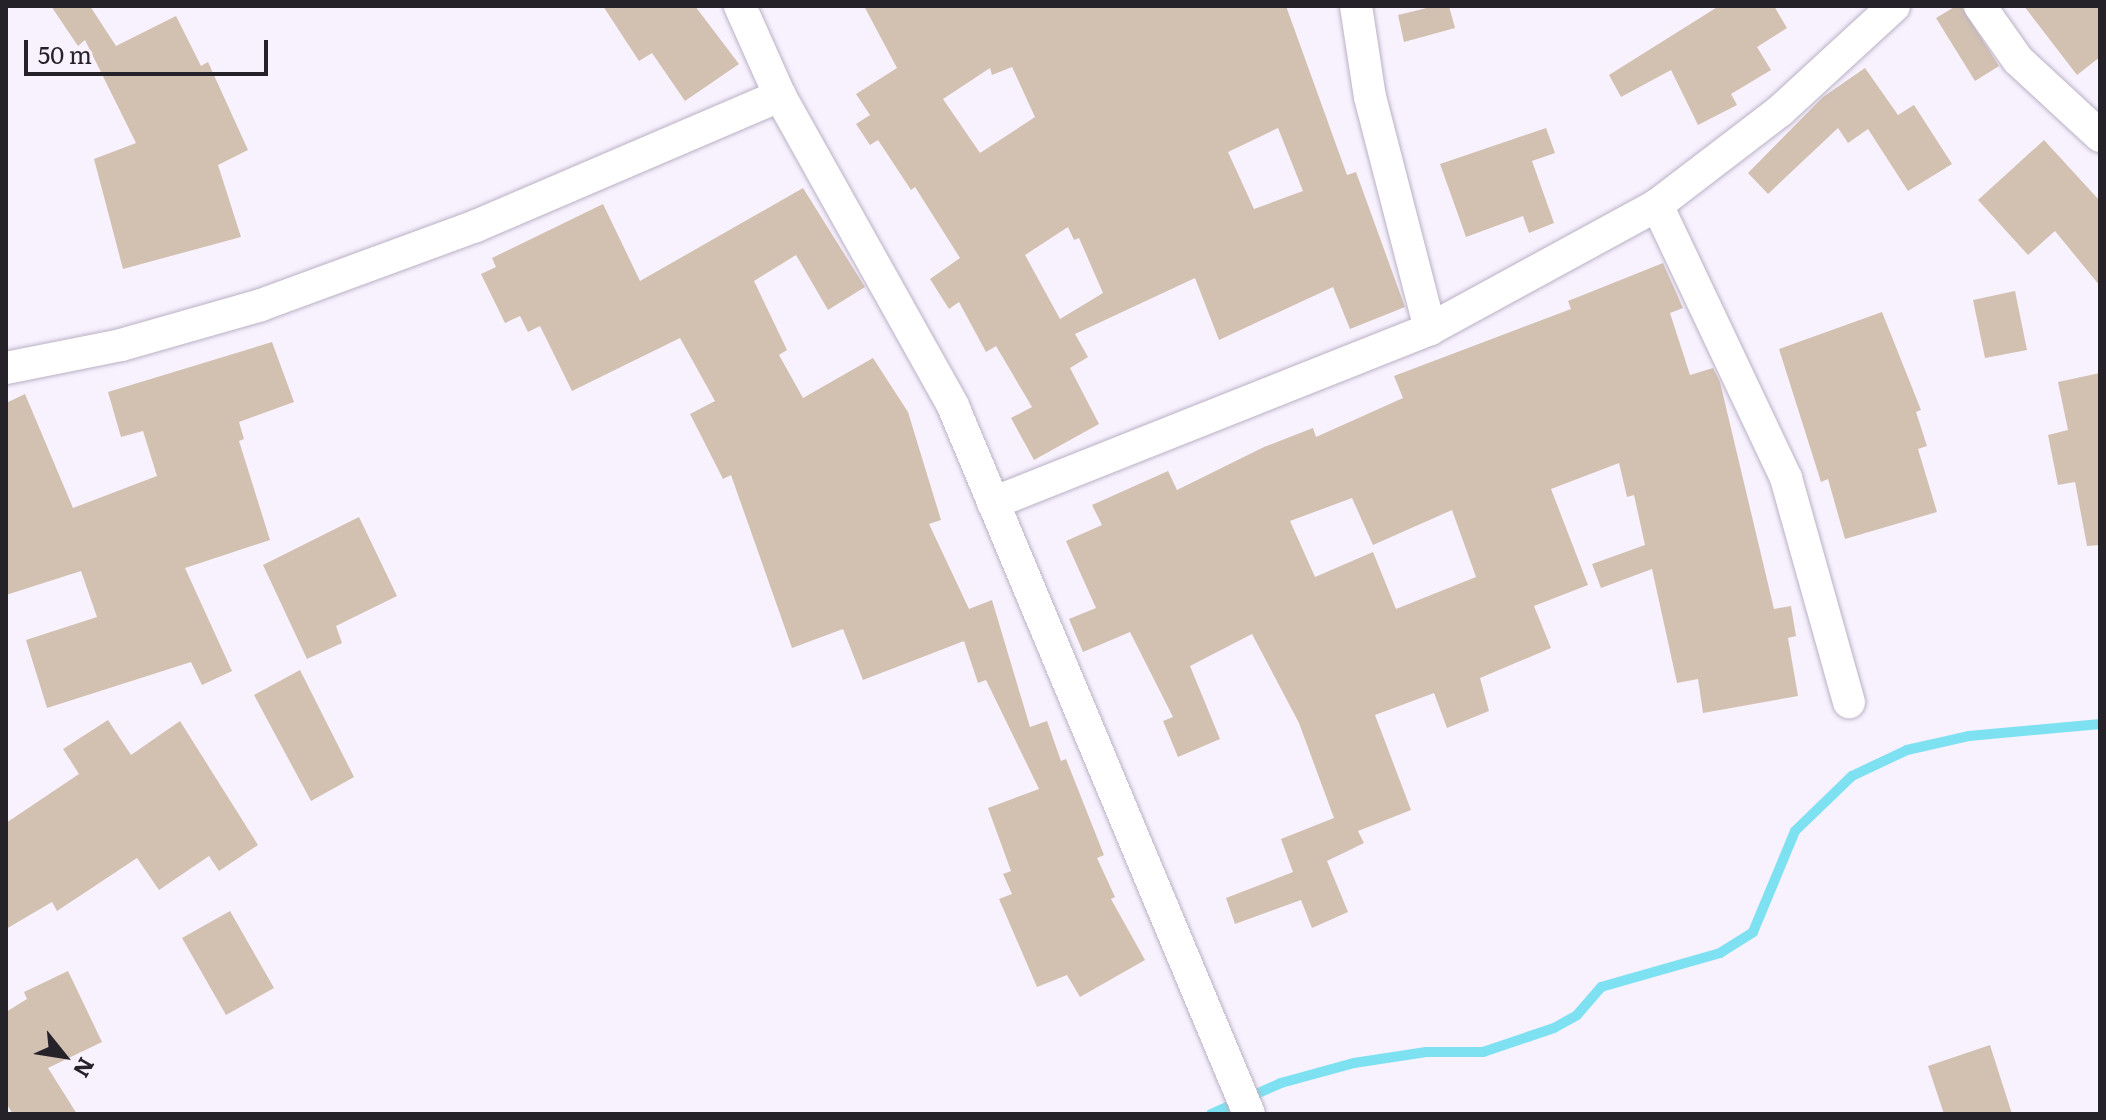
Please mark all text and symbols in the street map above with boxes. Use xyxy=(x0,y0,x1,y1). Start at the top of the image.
scale bar xyxy=(28,24,272,74)
text: 50 m xyxy=(38,36,92,71)
north arrow xyxy=(24,1016,104,1096)
text: N xyxy=(66,1052,104,1084)

